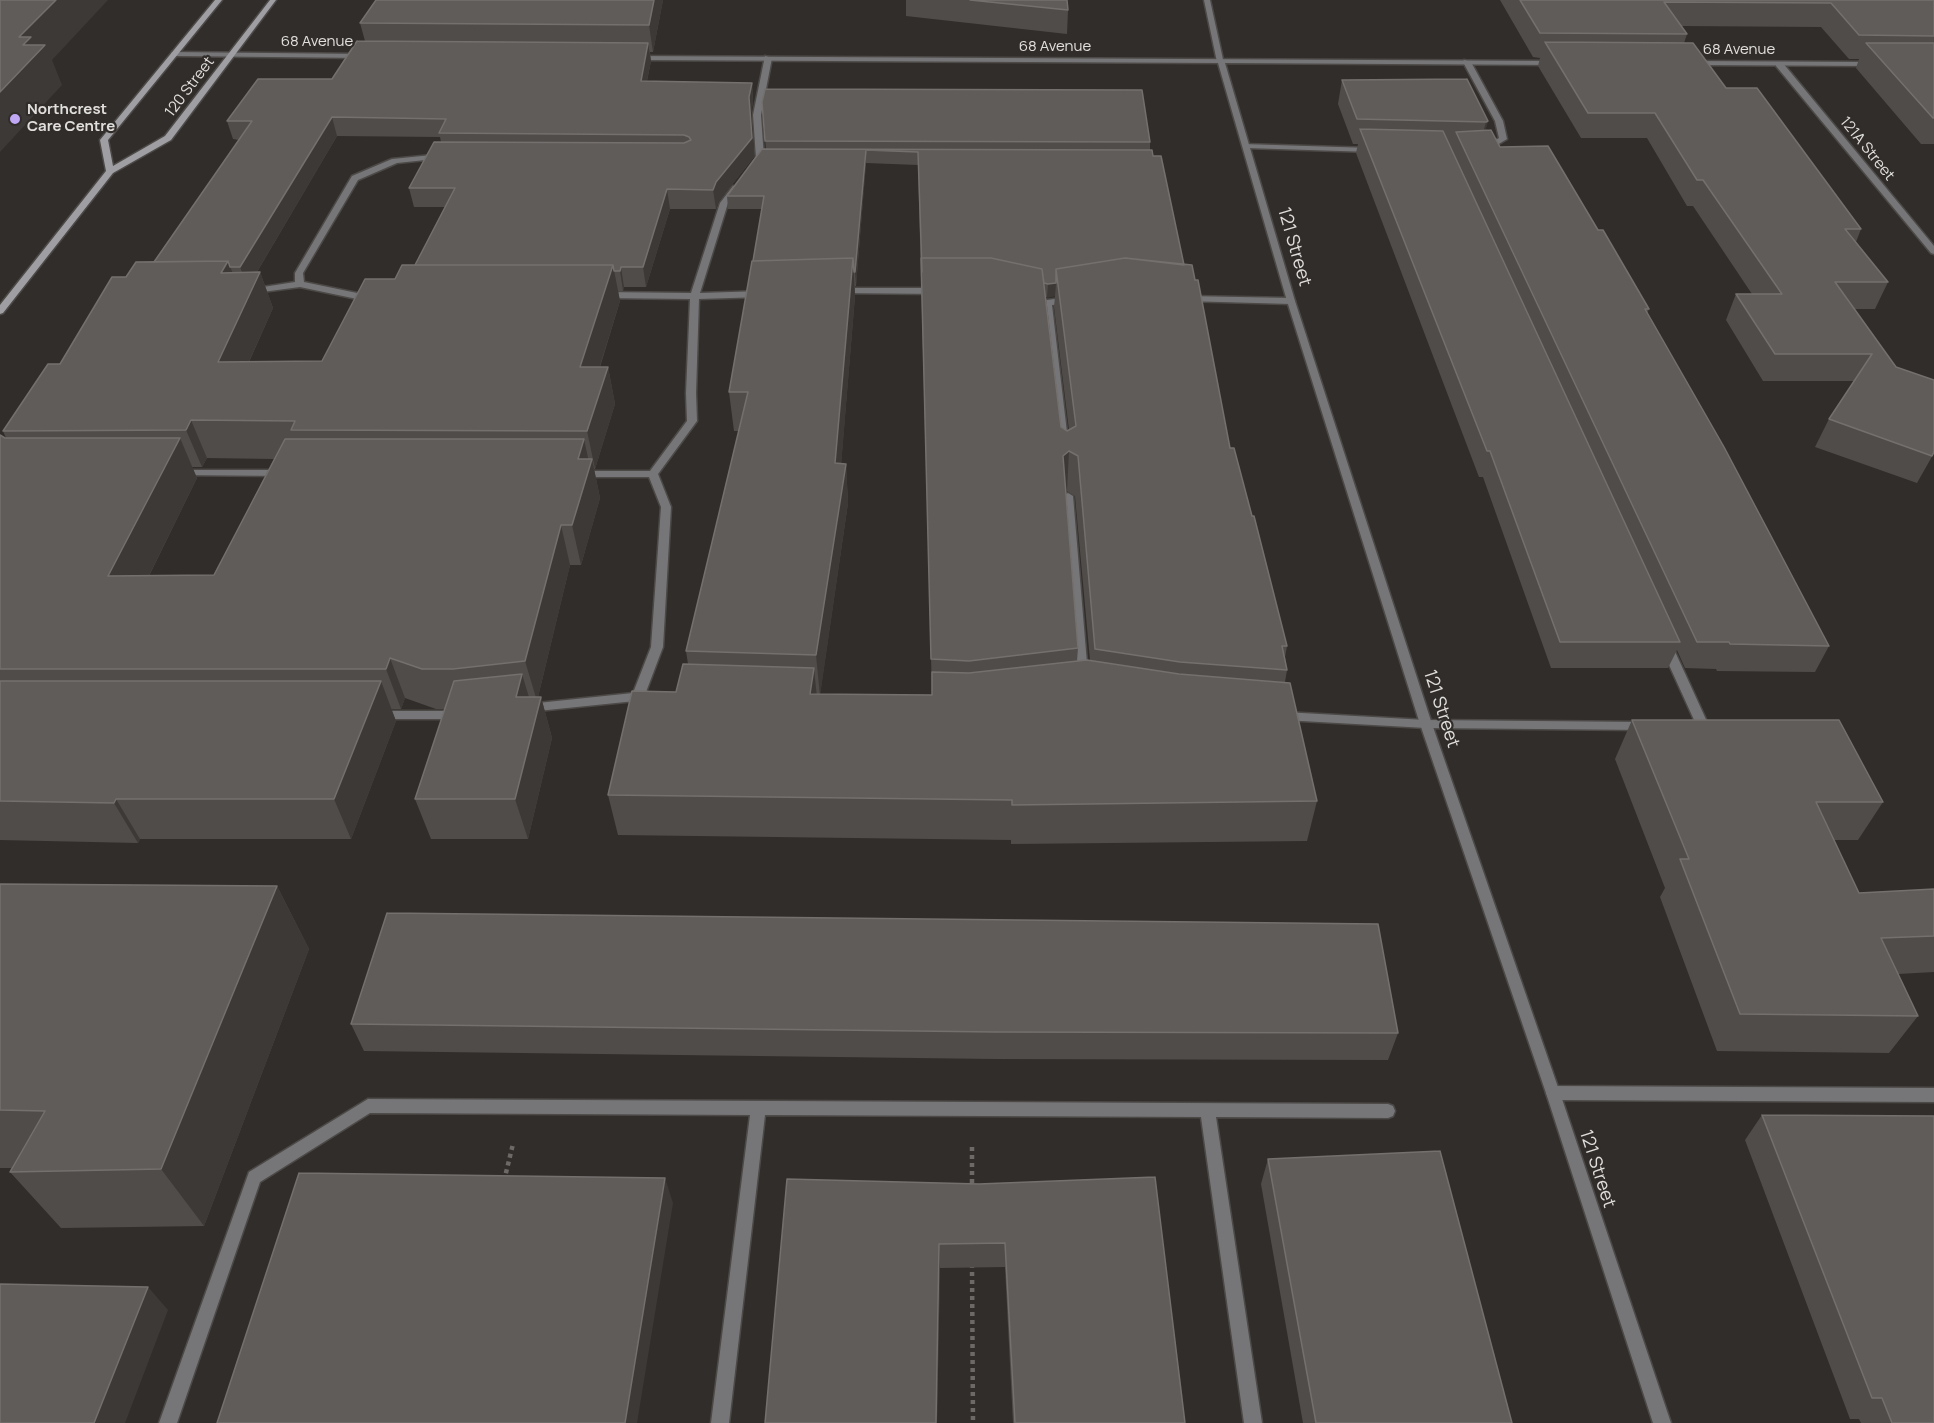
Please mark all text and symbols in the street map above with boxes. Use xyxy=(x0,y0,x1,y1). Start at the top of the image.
street label: 68 Avenue xyxy=(281,33,353,51)
street label: 68 Avenue xyxy=(1019,38,1091,56)
street label: 68 Avenue xyxy=(1703,41,1775,59)
street label: 120 Street xyxy=(162,53,218,121)
place label: Northcrest Care Centre xyxy=(27,101,115,136)
marker: Northcrest Care Centre xyxy=(8,112,22,126)
street label: 121A Street xyxy=(1836,113,1898,185)
street label: 121 Street xyxy=(1272,205,1316,289)
street label: 121 Street xyxy=(1418,667,1464,751)
street label: 121 Street xyxy=(1574,1127,1620,1211)

